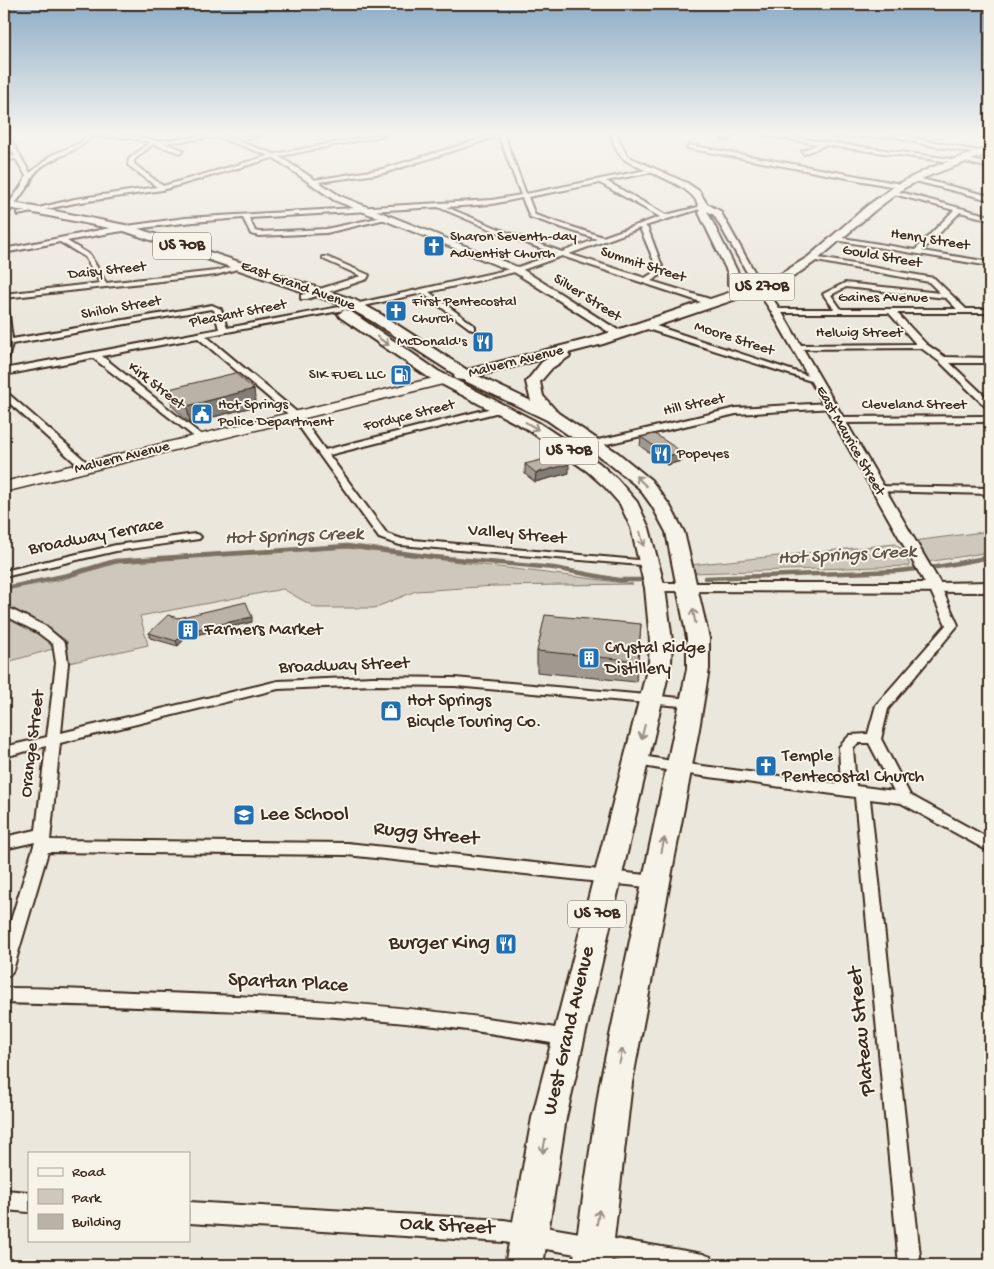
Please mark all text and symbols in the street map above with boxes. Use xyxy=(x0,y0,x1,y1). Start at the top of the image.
street label: Henry Street xyxy=(889,225,973,255)
place label: Sharon Seventh-day Adventist Church xyxy=(450,228,577,263)
road number: US 70B xyxy=(153,232,211,260)
church icon: Sharon Seventh-day Adventist Church xyxy=(422,234,446,258)
street label: Gould Street xyxy=(841,241,925,273)
street label: Summit Street xyxy=(598,243,690,288)
street label: East Grand Avenue xyxy=(238,257,358,315)
street label: Daisy Street xyxy=(66,258,149,284)
street label: Silver Street xyxy=(550,270,626,327)
road number: US 270B xyxy=(730,274,794,300)
street label: Gaines Avenue xyxy=(838,289,928,307)
street label: Shiloh Street xyxy=(80,292,164,324)
place label: First Pentecostal Church xyxy=(411,293,517,328)
street label: Pleasant Street xyxy=(187,295,290,332)
church icon: First Pentecostal Church xyxy=(384,299,408,323)
street label: Moore Street xyxy=(692,318,778,361)
street label: Helwig Street xyxy=(816,324,904,342)
restaurant icon: McDonald's xyxy=(471,330,495,354)
place label: McDonald's xyxy=(397,333,467,351)
one-way arrow xyxy=(376,336,390,346)
street label: Malvern Avenue xyxy=(467,341,566,383)
street label: Kirk Street xyxy=(124,358,189,415)
fuel station icon: SIK FUEL LLC xyxy=(389,363,413,387)
place label: SIK FUEL LLC xyxy=(309,366,386,384)
street label: East Maurice Street xyxy=(811,383,890,501)
street label: Hill Street xyxy=(662,389,728,420)
place label: Hot Springs Police Department xyxy=(217,396,335,431)
street label: Fordyce Street xyxy=(361,396,458,436)
street label: Cleveland Street xyxy=(862,396,968,414)
public building icon: Hot Springs Police Department xyxy=(190,402,214,426)
one-way arrow xyxy=(525,422,539,432)
street label: Malvern Avenue xyxy=(73,437,172,479)
road number: US 70B xyxy=(540,438,598,464)
restaurant icon: Popeyes xyxy=(649,442,673,466)
place label: Popeyes xyxy=(676,445,729,463)
one-way arrow xyxy=(635,475,647,487)
street label: Broadway Terrace xyxy=(26,513,166,561)
street label: Valley Street xyxy=(466,520,569,550)
water label: Hot Springs Creek xyxy=(224,523,365,551)
one-way arrow xyxy=(638,531,648,547)
water label: Hot Springs Creek xyxy=(777,541,918,571)
one-way arrow xyxy=(689,609,698,625)
building icon: Farmers Market xyxy=(176,618,200,642)
place label: Farmers Market xyxy=(203,620,324,641)
place label: Crystal Ridge Distillery xyxy=(604,638,706,680)
building icon: Crystal Ridge Distillery xyxy=(577,646,601,670)
street label: Broadway Street xyxy=(277,653,411,679)
street label: Orange Street xyxy=(16,688,50,799)
place label: Hot Springs Bicycle Touring Co. xyxy=(406,691,542,733)
shop icon: Hot Springs Bicycle Touring Co. xyxy=(379,699,403,723)
one-way arrow xyxy=(638,724,647,740)
place label: Temple Pentecostal Church xyxy=(781,746,924,788)
church icon: Temple Pentecostal Church xyxy=(754,754,778,778)
school or university icon: Lee School xyxy=(232,803,256,827)
place label: Lee School xyxy=(260,803,349,828)
street label: Rugg Street xyxy=(372,817,482,853)
one-way arrow xyxy=(659,838,668,854)
road number: US 70B xyxy=(568,901,626,928)
place label: Burger King xyxy=(388,932,490,957)
restaurant icon: Burger King xyxy=(494,932,518,956)
street label: West Grand Avenue xyxy=(538,943,602,1118)
street label: Plateau Street xyxy=(844,963,882,1098)
street label: Spartan Place xyxy=(227,968,350,1000)
one-way arrow xyxy=(617,1049,627,1065)
one-way arrow xyxy=(539,1137,549,1153)
legend xyxy=(28,1152,190,1242)
text: Road xyxy=(72,1164,106,1182)
text: Park xyxy=(71,1190,102,1208)
one-way arrow xyxy=(593,1209,603,1225)
street label: Oak Street xyxy=(399,1212,497,1242)
text: Building xyxy=(71,1214,121,1232)

